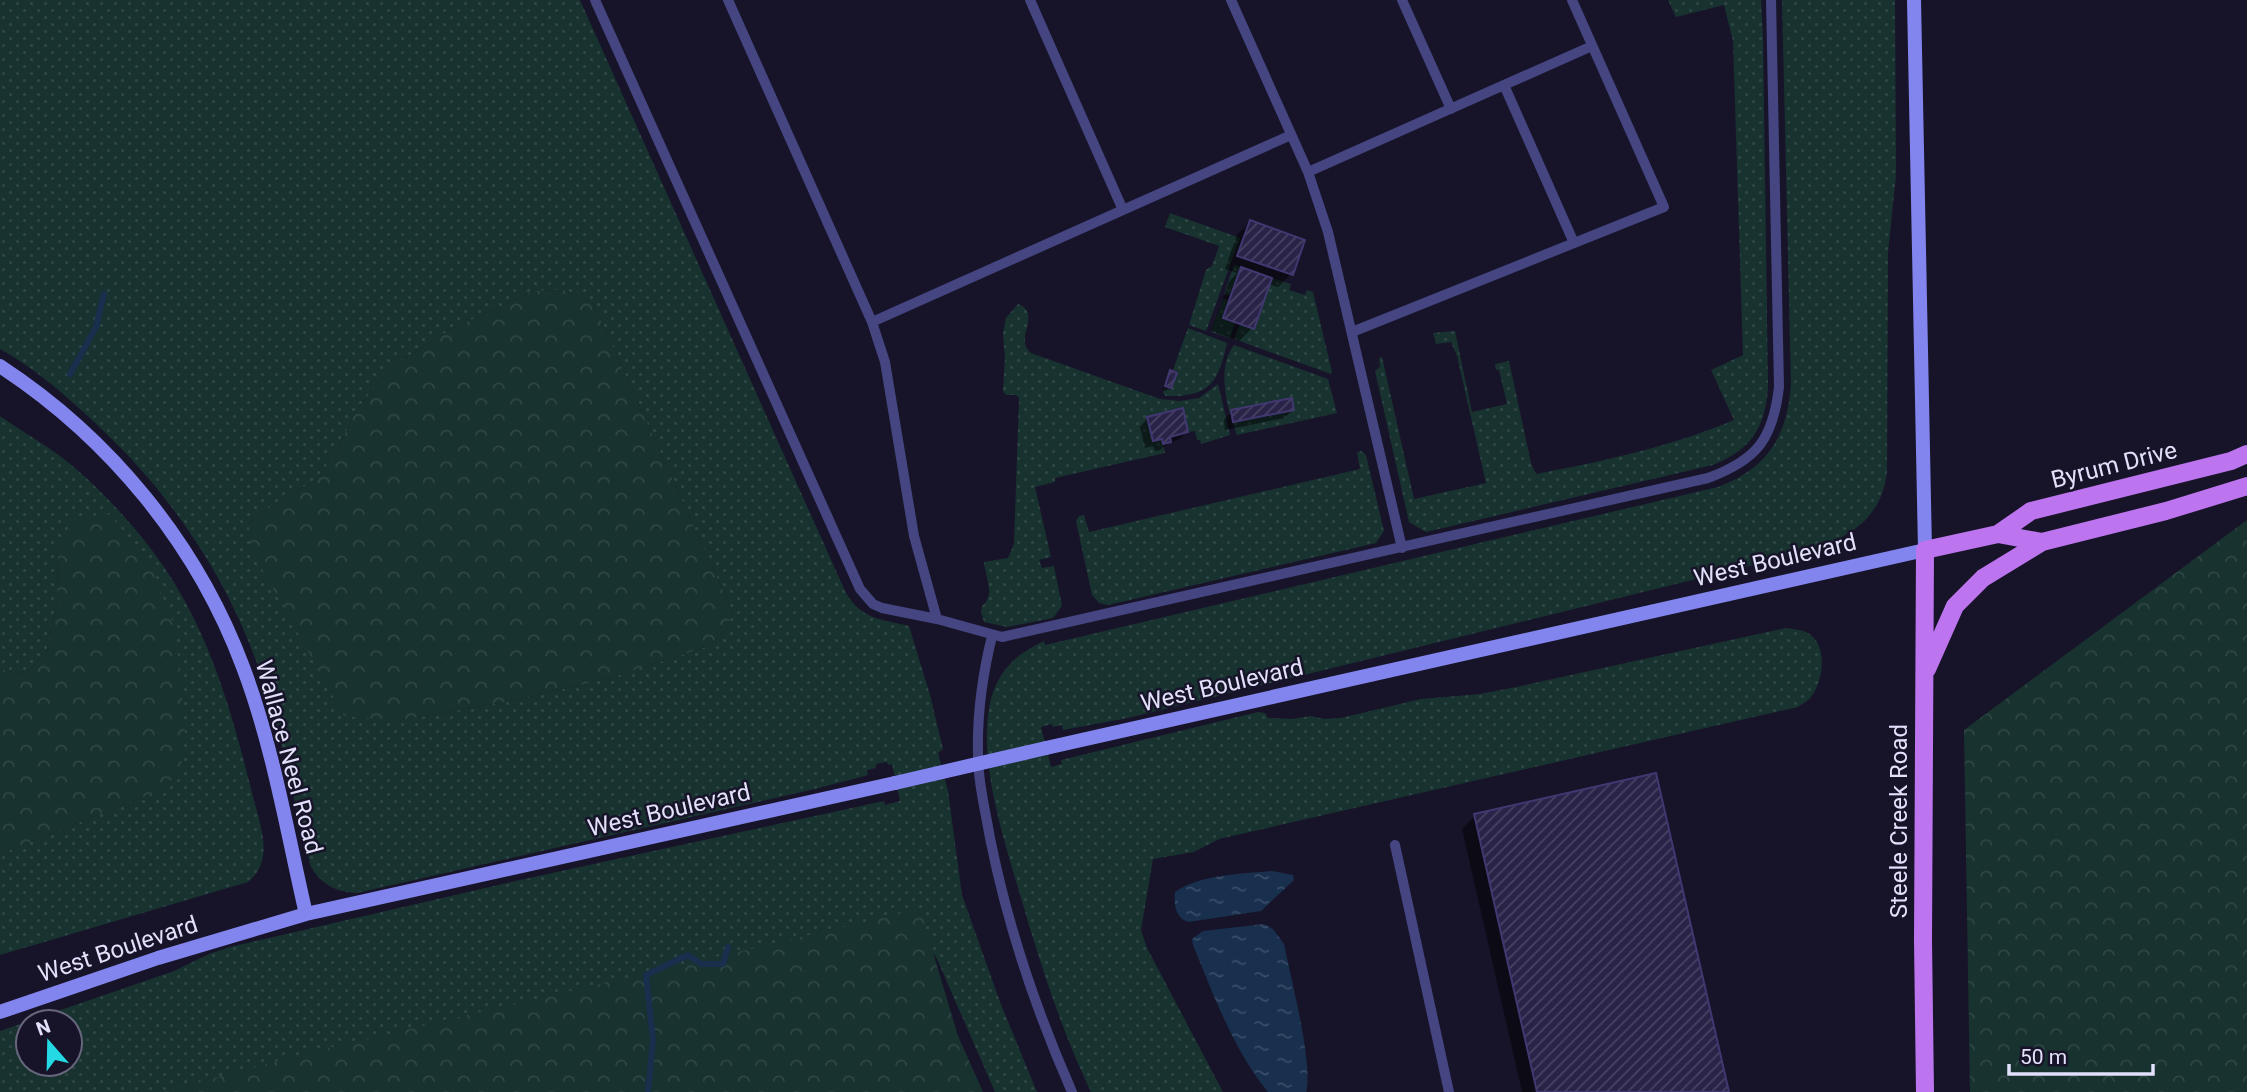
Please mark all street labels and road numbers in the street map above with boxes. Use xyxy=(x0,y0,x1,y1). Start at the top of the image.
street label: Byrum Drive xyxy=(2048,436,2180,494)
street label: West Boulevard xyxy=(1691,528,1859,592)
street label: West Boulevard xyxy=(1138,653,1306,717)
street label: Wallace Neel Road xyxy=(250,657,328,857)
street label: Steele Creek Road xyxy=(1885,724,1913,918)
street label: West Boulevard xyxy=(585,778,753,842)
street label: West Boulevard xyxy=(35,910,201,988)

